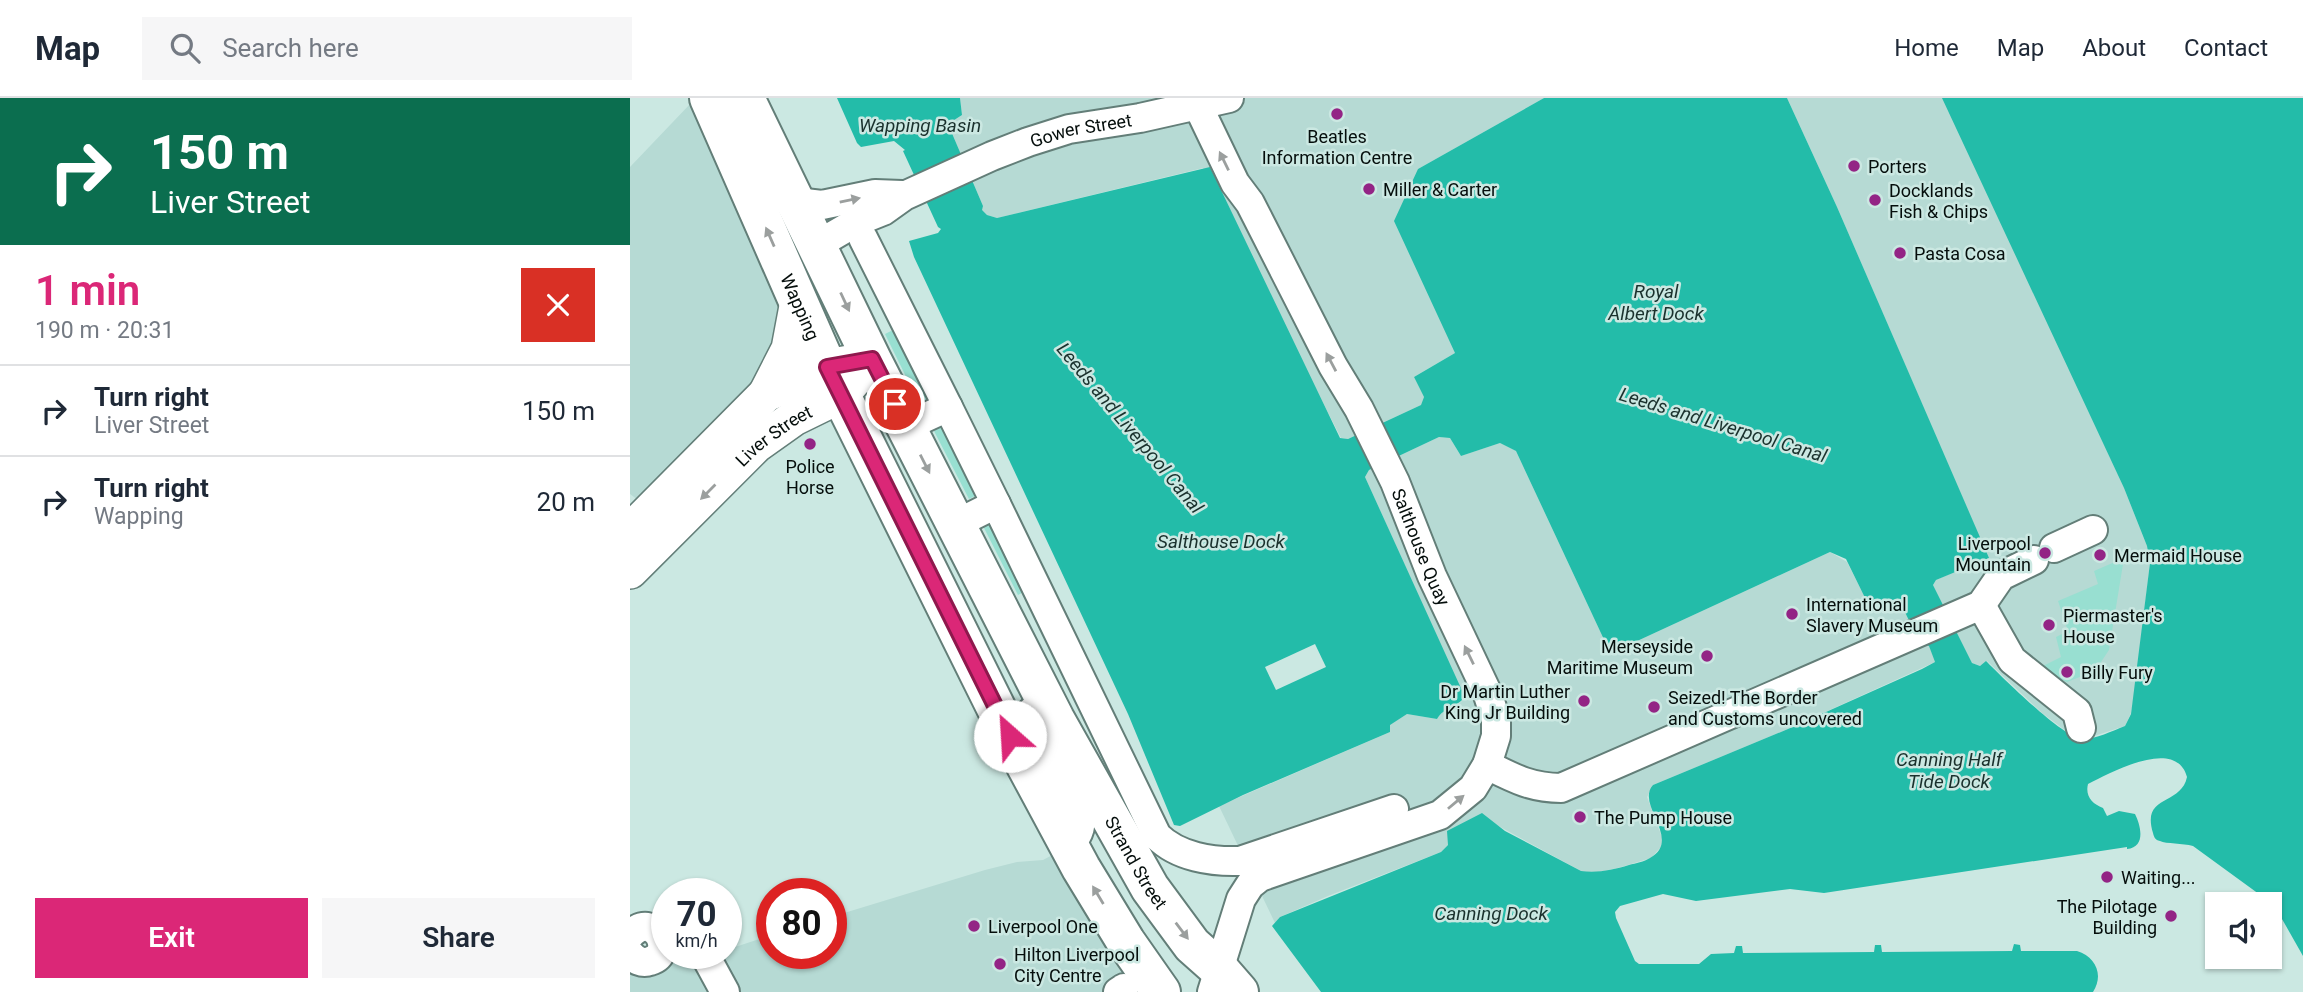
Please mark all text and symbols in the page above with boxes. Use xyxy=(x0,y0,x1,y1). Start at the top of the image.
search box xyxy=(142,17,632,80)
text: Map xyxy=(35,29,100,68)
icon: search xyxy=(166,29,204,67)
text: Search here xyxy=(222,33,359,63)
text: Home xyxy=(1894,34,1959,62)
text: Map xyxy=(1997,34,2044,62)
text: About xyxy=(2082,34,2146,62)
text: Contact xyxy=(2184,34,2268,62)
marker: Beatles Information Centre xyxy=(1329,106,1345,122)
street label: Gower Street xyxy=(1027,109,1133,151)
water label: Wapping Basin xyxy=(859,114,981,137)
text: 150 m xyxy=(150,124,289,181)
icon: right xyxy=(35,126,126,217)
place label: Beatles Information Centre xyxy=(1262,126,1412,168)
one-way arrow xyxy=(1219,151,1230,171)
place label: Porters xyxy=(1868,156,1927,177)
marker: Porters xyxy=(1846,158,1862,174)
place label: Miller & Carter xyxy=(1383,179,1497,200)
place label: Docklands Fish & Chips xyxy=(1889,180,1988,222)
marker: Miller & Carter xyxy=(1361,181,1377,197)
text: Liver Street xyxy=(150,183,310,221)
marker: Docklands Fish & Chips xyxy=(1867,192,1883,208)
one-way arrow xyxy=(839,195,861,206)
one-way arrow xyxy=(765,227,776,248)
place label: Pasta Cosa xyxy=(1914,243,2006,264)
marker: Pasta Cosa xyxy=(1892,245,1908,261)
text: 1 min xyxy=(35,266,140,315)
button: close xyxy=(521,268,595,342)
street label: Wapping xyxy=(777,270,824,343)
water label: Royal Albert Dock xyxy=(1607,280,1704,325)
one-way arrow xyxy=(839,292,850,312)
text: 190 m · 20:31 xyxy=(35,317,174,344)
water label: Leeds and Liverpool Canal xyxy=(1052,338,1208,518)
one-way arrow xyxy=(1325,352,1336,372)
pin xyxy=(865,374,925,434)
text: Turn right xyxy=(94,382,209,412)
water label: Leeds and Liverpool Canal xyxy=(1616,382,1830,468)
icon: arrive xyxy=(876,385,914,423)
icon: right xyxy=(35,392,73,430)
text: 150 m xyxy=(522,396,595,426)
street label: Liver Street xyxy=(731,400,815,470)
text: Liver Street xyxy=(94,412,209,439)
marker: Police Horse xyxy=(802,436,818,452)
one-way arrow xyxy=(920,454,931,474)
place label: Police Horse xyxy=(785,456,835,498)
text: Turn right xyxy=(94,473,209,503)
icon: right xyxy=(35,483,73,521)
one-way arrow xyxy=(700,484,716,500)
street label: Salthouse Quay xyxy=(1388,485,1455,609)
text: 20 m xyxy=(537,487,595,517)
text: Wapping xyxy=(94,503,184,530)
water label: Salthouse Dock xyxy=(1157,530,1286,553)
place label: Liverpool Mountain xyxy=(1955,533,2031,575)
marker: Liverpool Mountain xyxy=(2037,545,2053,561)
place label: Mermaid House xyxy=(2114,545,2242,566)
marker: Mermaid House xyxy=(2092,547,2108,563)
place label: International Slavery Museum xyxy=(1806,594,1938,636)
place label: Piermaster's House xyxy=(2063,605,2163,647)
marker: International Slavery Museum xyxy=(1784,606,1800,622)
marker: Piermaster's House xyxy=(2041,617,2057,633)
place label: Merseyside Maritime Museum xyxy=(1547,636,1693,678)
one-way arrow xyxy=(1463,645,1475,665)
marker: Merseyside Maritime Museum xyxy=(1699,648,1715,664)
place label: Billy Fury xyxy=(2081,662,2153,683)
marker: Billy Fury xyxy=(2059,664,2075,680)
place label: Dr Martin Luther King Jr Building xyxy=(1440,681,1570,723)
place label: Seized! The Border and Customs uncovered xyxy=(1668,687,1862,729)
marker: Dr Martin Luther King Jr Building xyxy=(1576,693,1592,709)
position arrow xyxy=(973,699,1047,773)
marker: Seized! The Border and Customs uncovered xyxy=(1646,699,1662,715)
water label: Canning Half Tide Dock xyxy=(1896,748,2004,793)
one-way arrow xyxy=(1447,794,1465,810)
place label: The Pump House xyxy=(1594,807,1732,828)
marker: The Pump House xyxy=(1572,809,1588,825)
street label: Strand Street xyxy=(1101,812,1172,913)
place label: Waiting... xyxy=(2121,867,2195,888)
marker: Waiting... xyxy=(2099,869,2115,885)
speed limit sign: 80 xyxy=(756,878,847,969)
one-way arrow xyxy=(1091,886,1104,905)
map controls xyxy=(2205,892,2282,969)
button: sound xyxy=(2205,892,2282,969)
text: 70 xyxy=(676,894,717,935)
place label: The Pilotage Building xyxy=(2057,896,2157,938)
button: Exit xyxy=(35,898,308,978)
button: Share xyxy=(322,898,595,978)
water label: Canning Dock xyxy=(1434,902,1548,925)
marker: The Pilotage Building xyxy=(2163,908,2179,924)
place label: Liverpool One xyxy=(988,916,1098,937)
marker: Liverpool One xyxy=(966,918,982,934)
one-way arrow xyxy=(1175,922,1189,940)
text: km/h xyxy=(675,930,718,951)
place label: Hilton Liverpool City Centre xyxy=(1014,944,1139,986)
marker: Hilton Liverpool City Centre xyxy=(992,956,1008,972)

